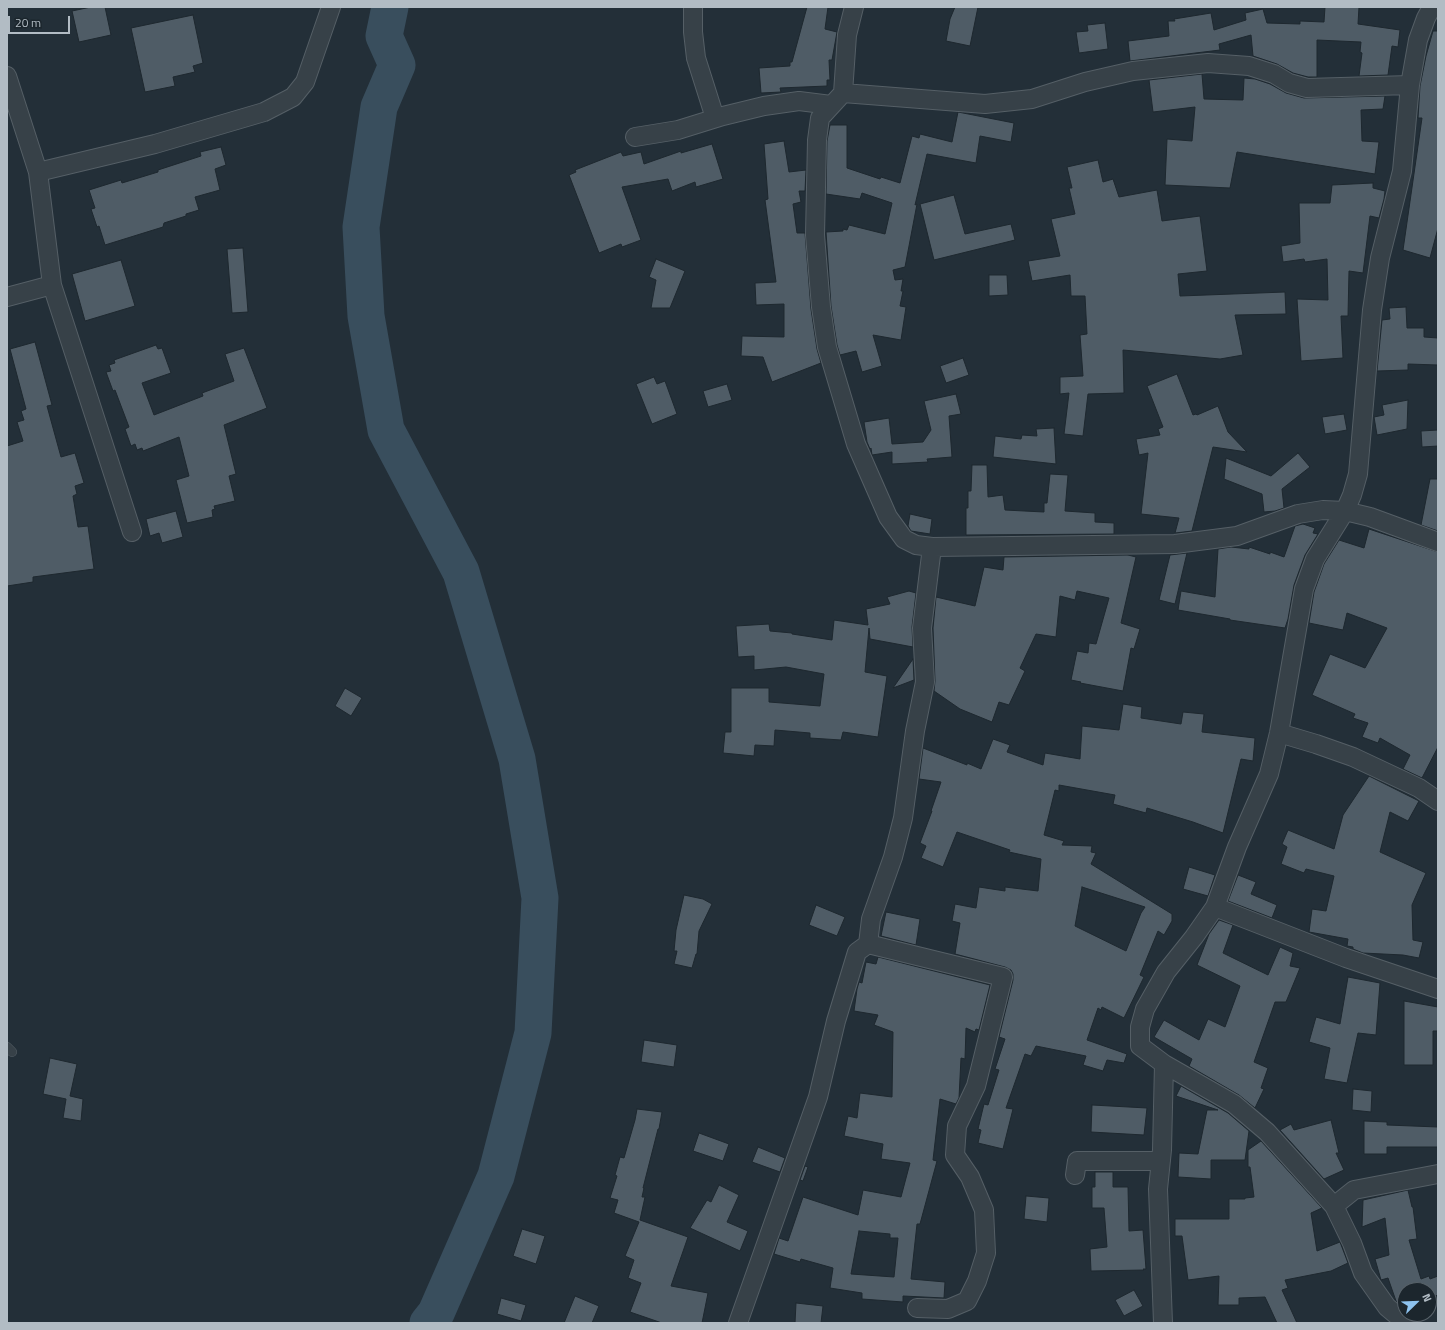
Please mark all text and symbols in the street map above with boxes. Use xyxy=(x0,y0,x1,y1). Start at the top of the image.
scale bar xyxy=(10,8,72,34)
text: 20 m xyxy=(15,13,41,32)
north arrow xyxy=(1397,1282,1437,1322)
text: N xyxy=(1418,1291,1436,1304)

